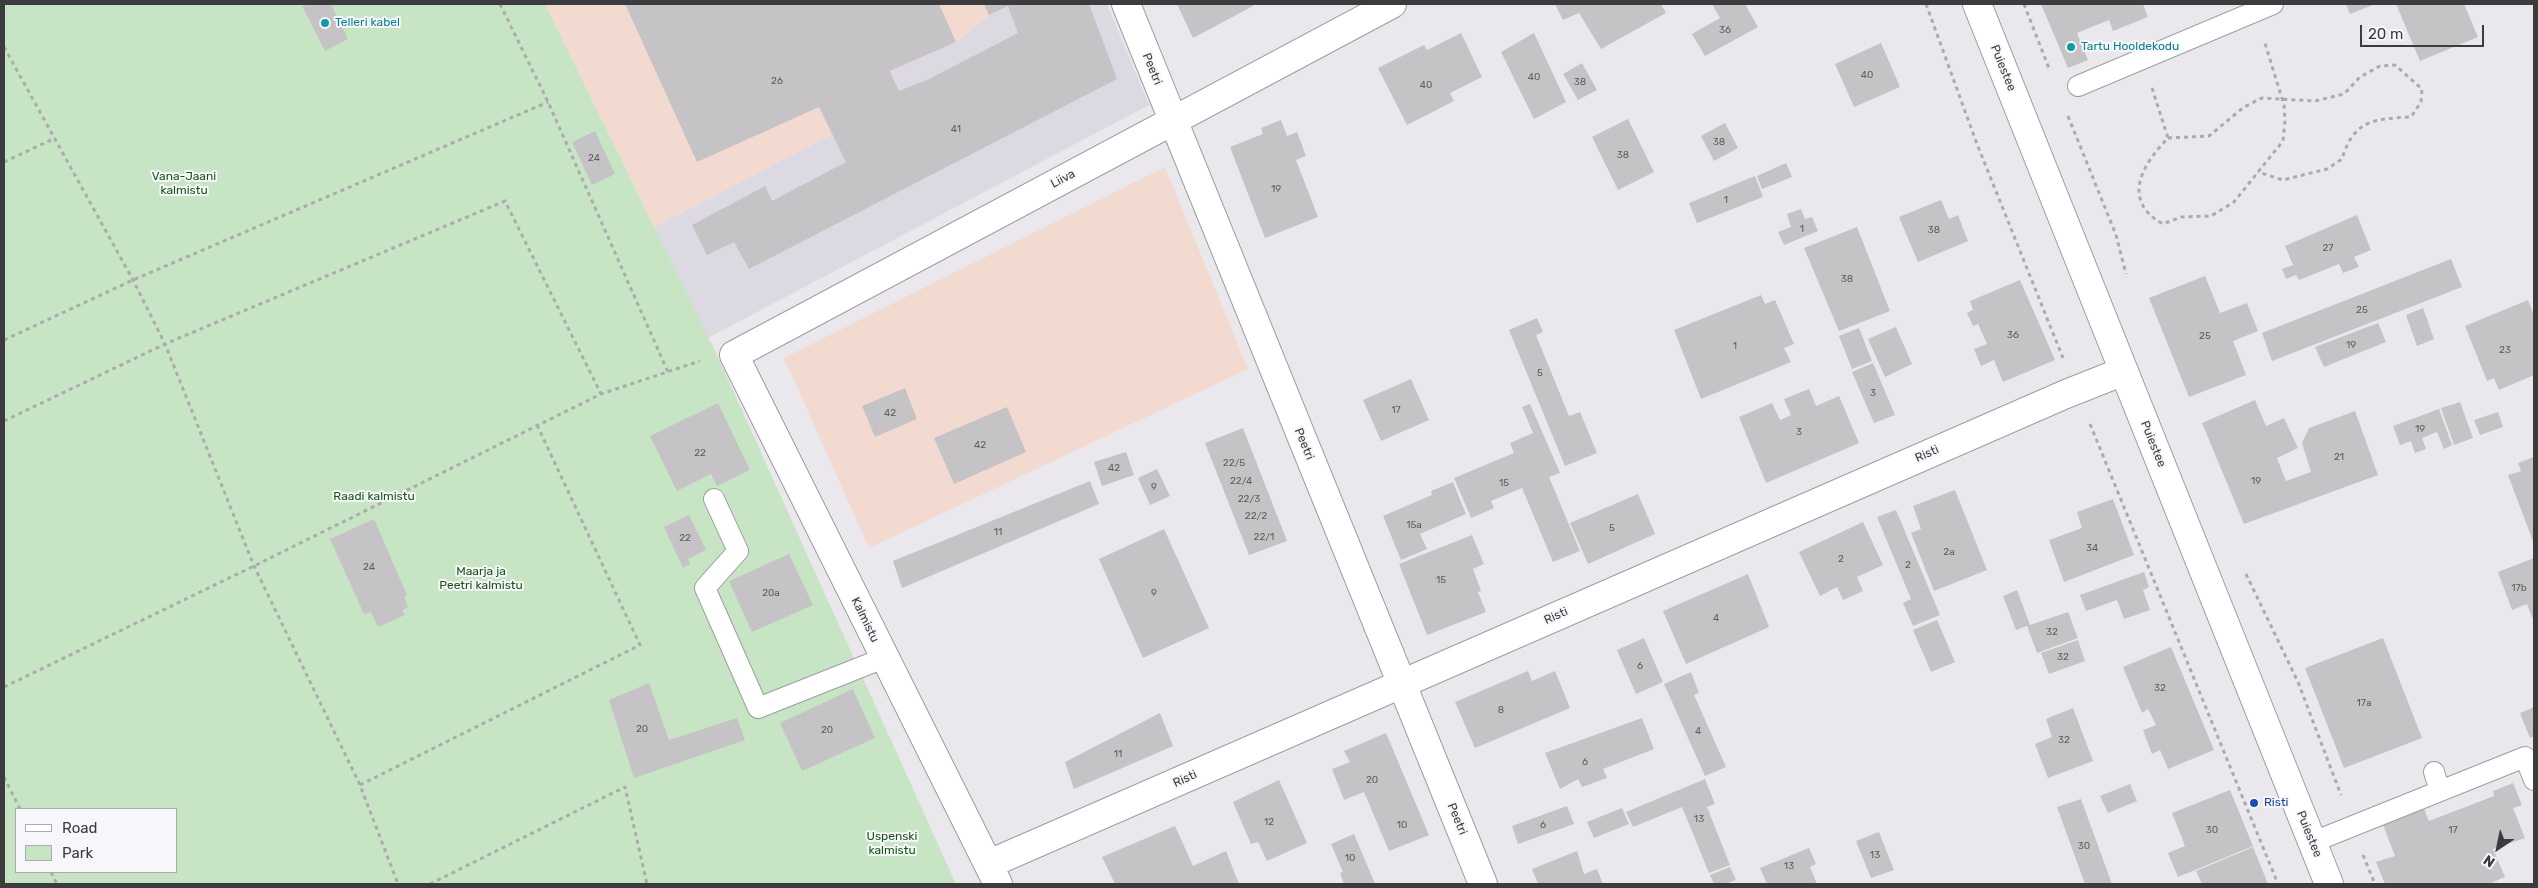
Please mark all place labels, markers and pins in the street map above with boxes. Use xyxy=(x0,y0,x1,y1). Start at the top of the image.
place label: Telleri kabel xyxy=(335,16,400,30)
marker: Telleri kabel xyxy=(319,17,331,29)
place label: Tartu Hooldekodu xyxy=(2081,40,2179,54)
marker: Tartu Hooldekodu xyxy=(2065,41,2077,53)
place label: Risti xyxy=(2264,796,2288,810)
marker: Risti xyxy=(2248,797,2260,809)

